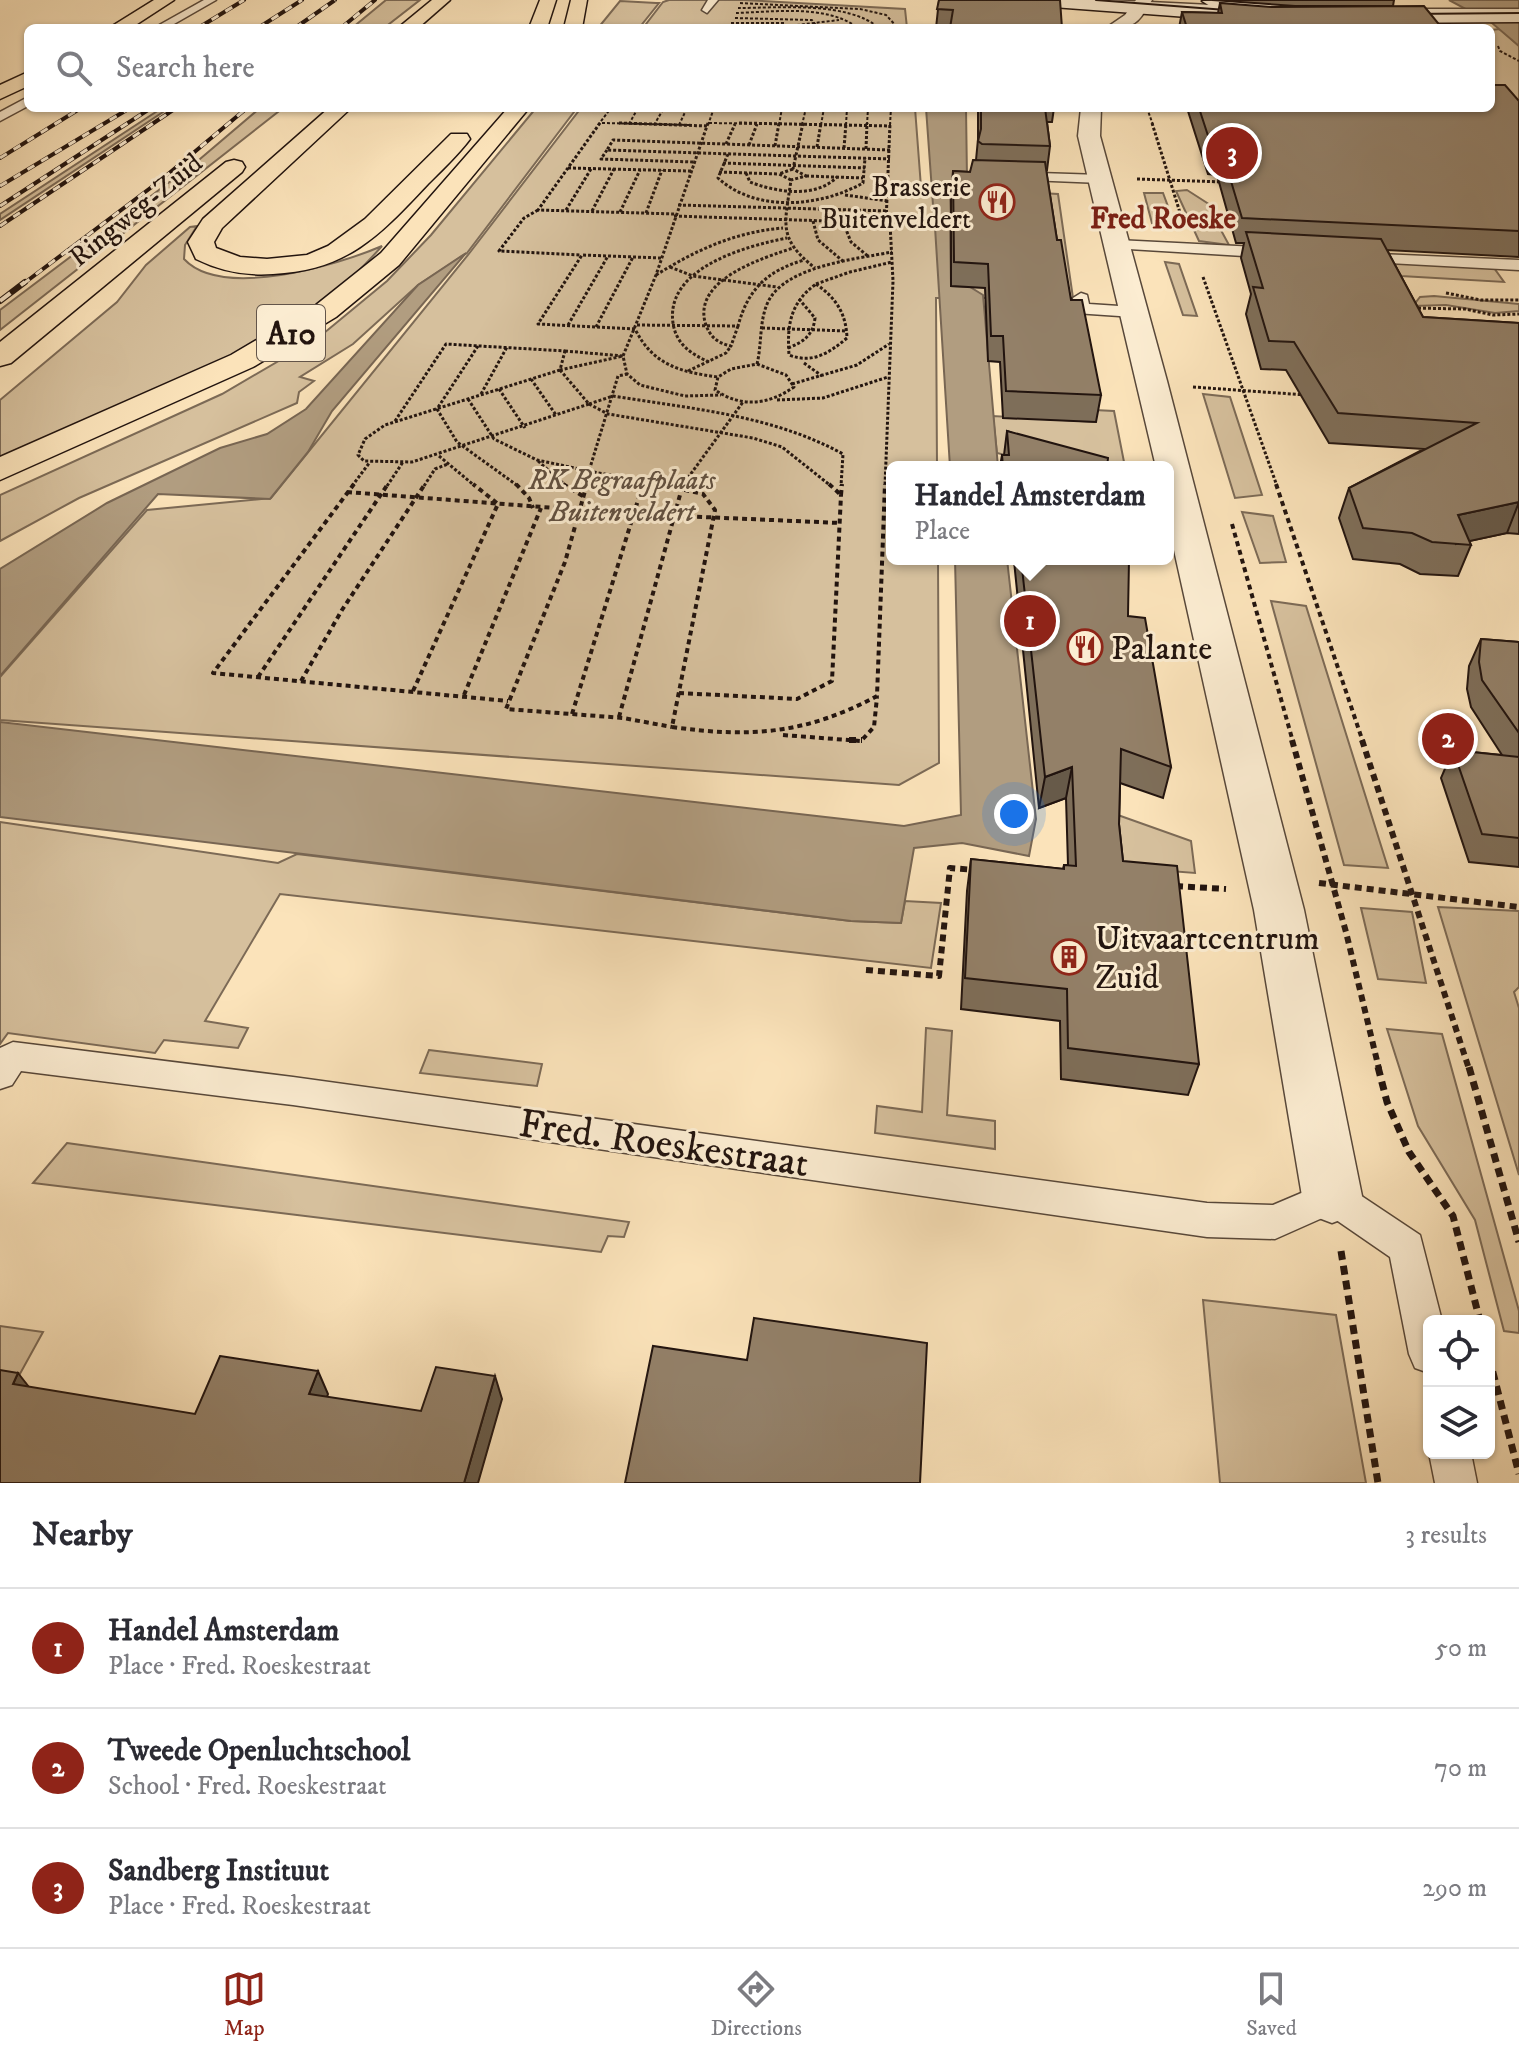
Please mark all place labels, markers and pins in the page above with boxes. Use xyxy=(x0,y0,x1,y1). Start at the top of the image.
pin: 3 xyxy=(1206,123,1258,183)
place label: Brasserie Buitenveldert xyxy=(820,170,971,237)
restaurant icon: Brasserie Buitenveldert xyxy=(978,183,1016,221)
pin: 1 xyxy=(1004,591,1056,651)
restaurant icon: Palante xyxy=(1066,628,1104,666)
place label: Palante xyxy=(1111,628,1212,670)
pin: 2 xyxy=(1422,709,1474,769)
place label: Uitvaartcentrum Zuid xyxy=(1095,918,1320,999)
building icon: Uitvaartcentrum Zuid xyxy=(1050,938,1088,976)

